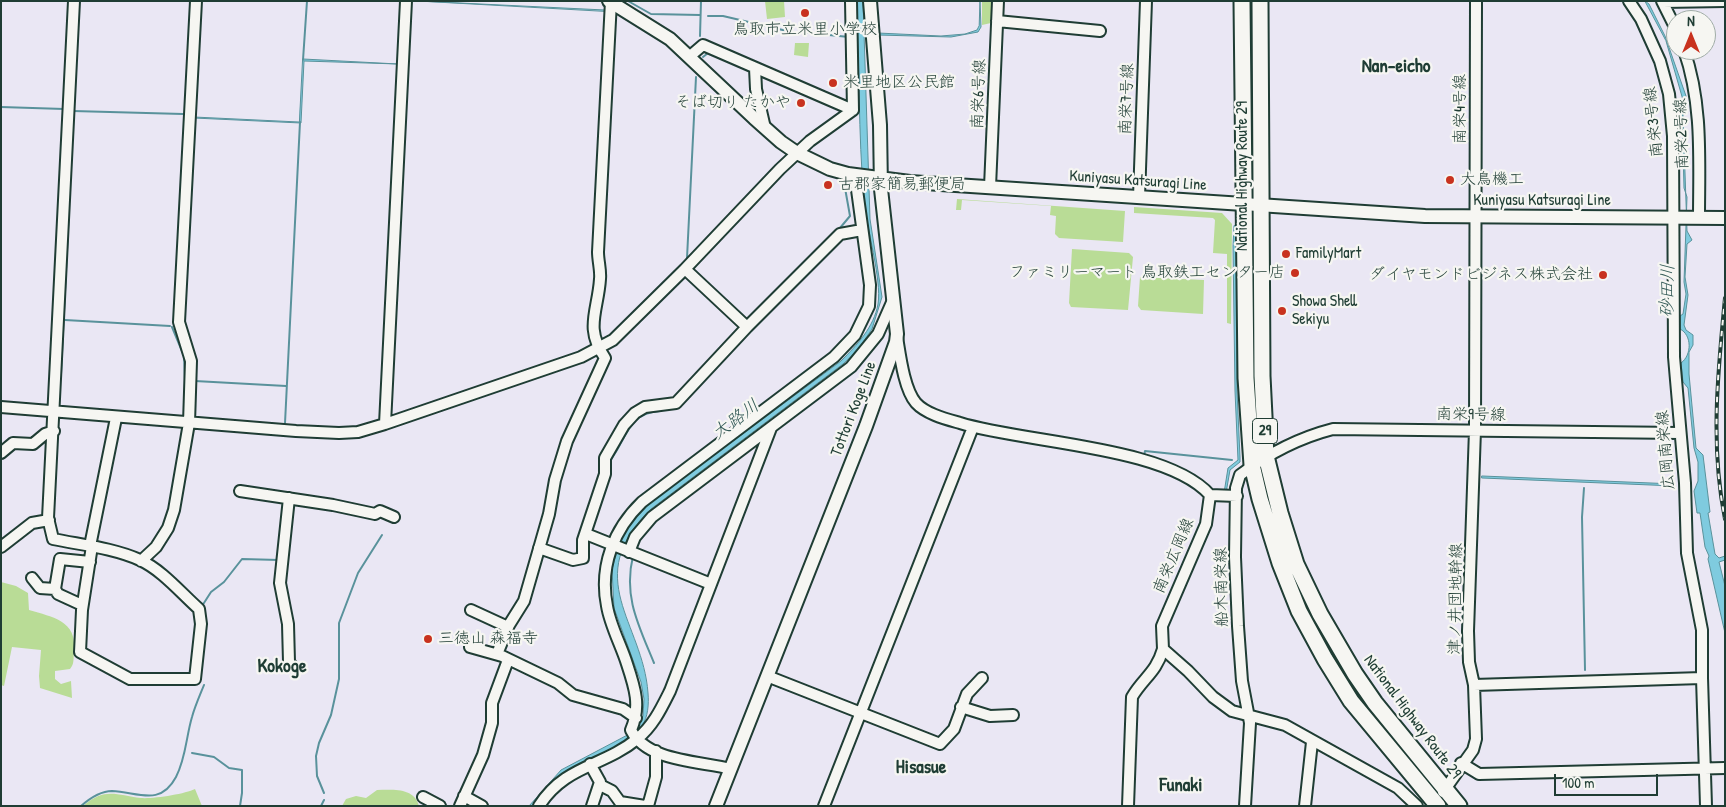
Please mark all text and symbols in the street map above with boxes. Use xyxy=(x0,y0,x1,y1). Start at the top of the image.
marker: 鳥取市立米里小学校 xyxy=(799,7,811,19)
north arrow xyxy=(1666,10,1716,60)
text: N xyxy=(1687,11,1695,30)
place label: 鳥取市立米里小学校 xyxy=(733,20,877,40)
district label: Nan-eicho xyxy=(1362,56,1430,78)
street label: 南栄6号線 xyxy=(968,58,990,130)
street label: 南栄7号線 xyxy=(1116,63,1138,135)
place label: 米里地区公民館 xyxy=(843,73,955,93)
street label: 南栄4号線 xyxy=(1451,74,1471,144)
marker: 米里地区公民館 xyxy=(827,77,839,89)
street label: 南栄3号線 xyxy=(1641,86,1667,158)
place label: そば切り たかや xyxy=(675,93,791,113)
marker: そば切り たかや xyxy=(795,97,807,109)
street label: 南栄2号線 xyxy=(1671,98,1693,170)
street label: National Highway Route 29 xyxy=(1233,101,1253,251)
street label: Kuniyasu Katsuragi Line xyxy=(1069,167,1207,195)
place label: 大鳥機工 xyxy=(1460,170,1524,190)
marker: 大鳥機工 xyxy=(1444,174,1456,186)
place label: 古郡家簡易郵便局 xyxy=(838,175,966,195)
marker: 古郡家簡易郵便局 xyxy=(822,179,834,191)
street label: Kuniyasu Katsuragi Line xyxy=(1473,191,1611,211)
place label: FamilyMart xyxy=(1296,244,1361,264)
marker: FamilyMart xyxy=(1280,248,1292,260)
place label: ファミリーマート 鳥取鉄工センター店 xyxy=(1009,263,1285,283)
water label: 砂田川 xyxy=(1657,264,1679,318)
place label: ダイヤモンドビジネス株式会社 xyxy=(1369,265,1593,285)
marker: ファミリーマート 鳥取鉄工センター店 xyxy=(1289,267,1301,279)
marker: ダイヤモンドビジネス株式会社 xyxy=(1597,269,1609,281)
place label: Showa Shell Sekiyu xyxy=(1292,292,1357,330)
marker: Showa Shell Sekiyu xyxy=(1276,305,1288,317)
street label: Tottori Koge Line xyxy=(827,359,881,459)
water label: 大路川 xyxy=(708,395,764,445)
street label: 南栄9号線 xyxy=(1436,405,1506,425)
street label: 広岡南栄線 xyxy=(1653,409,1679,491)
road number: 29 xyxy=(1252,418,1278,444)
street label: 南栄広岡線 xyxy=(1150,515,1198,597)
street label: 津ノ井団地幹線 xyxy=(1445,543,1467,655)
street label: 船木南栄線 xyxy=(1212,547,1232,627)
place label: 三徳山 森福寺 xyxy=(438,629,538,649)
marker: 三徳山 森福寺 xyxy=(422,633,434,645)
street label: National Highway Route 29 xyxy=(1359,651,1465,783)
district label: Kokoge xyxy=(257,656,307,678)
district label: Hisasue xyxy=(896,757,946,779)
scale bar xyxy=(1556,764,1660,796)
text: 100 m xyxy=(1562,772,1595,793)
district label: Funaki xyxy=(1160,775,1202,797)

